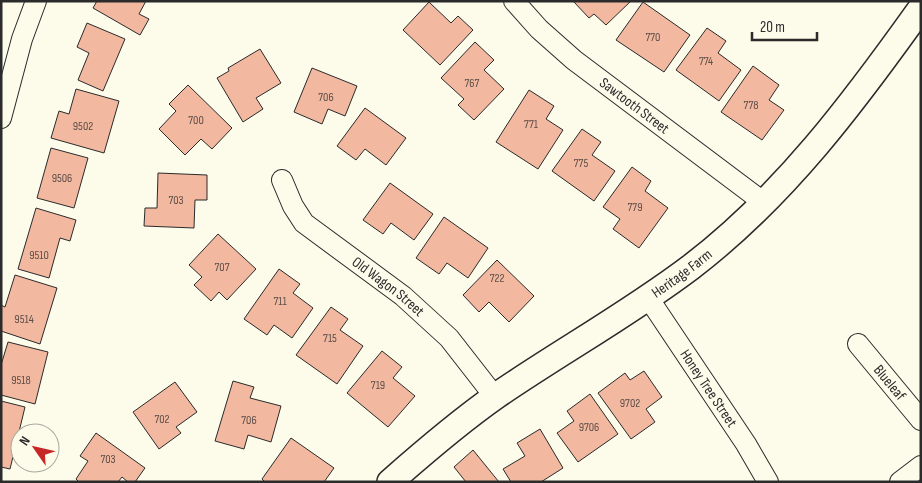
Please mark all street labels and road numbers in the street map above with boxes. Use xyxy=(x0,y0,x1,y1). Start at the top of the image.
street label: Sawtooth Street xyxy=(596,73,673,139)
street label: Heritage Farm xyxy=(648,245,716,302)
street label: Old Wagon Street xyxy=(348,253,428,321)
street label: Honey Tree Street xyxy=(675,346,741,431)
street label: Blueleaf xyxy=(869,361,910,405)

